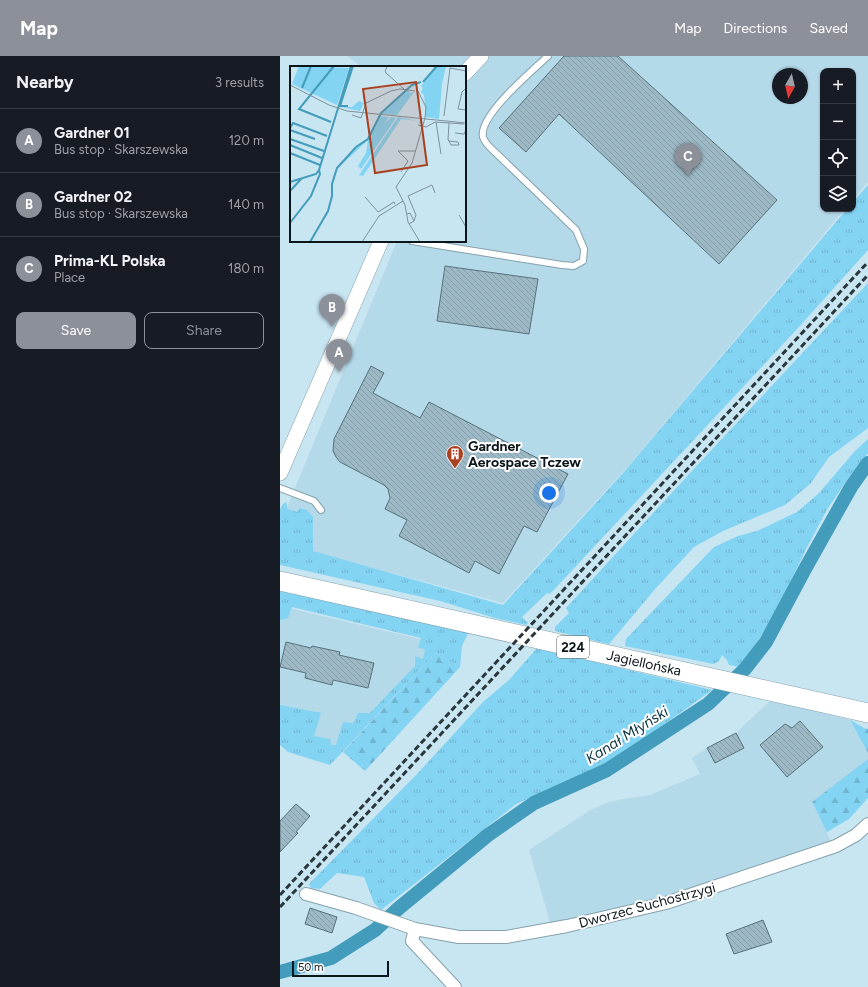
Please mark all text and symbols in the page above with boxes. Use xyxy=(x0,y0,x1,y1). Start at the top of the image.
text: Map xyxy=(20,17,58,40)
text: Map xyxy=(674,20,702,37)
text: Directions xyxy=(724,20,787,37)
text: Saved xyxy=(809,20,848,37)
inset map xyxy=(290,66,466,242)
north arrow xyxy=(772,68,808,104)
map controls xyxy=(820,68,856,212)
button: + xyxy=(820,68,856,104)
text: Nearby xyxy=(16,72,74,92)
text: 3 results xyxy=(215,75,264,90)
button: − xyxy=(820,104,856,140)
text: Gardner 01 xyxy=(54,124,130,142)
text: A xyxy=(24,133,34,148)
text: 120 m xyxy=(229,133,264,148)
button: locate xyxy=(820,140,856,176)
text: Bus stop · Skarszewska xyxy=(54,142,188,157)
pin: C xyxy=(675,143,701,176)
button: layers xyxy=(820,176,856,212)
text: Gardner 02 xyxy=(54,188,132,206)
text: B xyxy=(25,197,33,212)
text: 140 m xyxy=(228,197,264,212)
text: Bus stop · Skarszewska xyxy=(54,206,188,221)
text: Prima-KL Polska xyxy=(54,252,165,270)
text: C xyxy=(24,261,34,276)
text: 180 m xyxy=(228,261,264,276)
text: Place xyxy=(54,270,85,285)
pin: B xyxy=(319,294,345,327)
button: Save xyxy=(16,312,136,349)
button: Share xyxy=(144,312,264,349)
pin: A xyxy=(326,339,352,372)
place label: Gardner Aerospace Tczew xyxy=(468,438,581,471)
building icon: Gardner Aerospace Tczew xyxy=(445,444,465,469)
your location xyxy=(539,483,559,503)
road number: 224 xyxy=(557,636,589,658)
street label: Jagiellońska xyxy=(605,647,683,680)
water label: Kanał Młyński xyxy=(582,702,672,768)
street label: Dworzec Suchostrzygi xyxy=(577,879,717,932)
scale bar xyxy=(292,959,389,978)
text: 50 m xyxy=(298,961,323,974)

